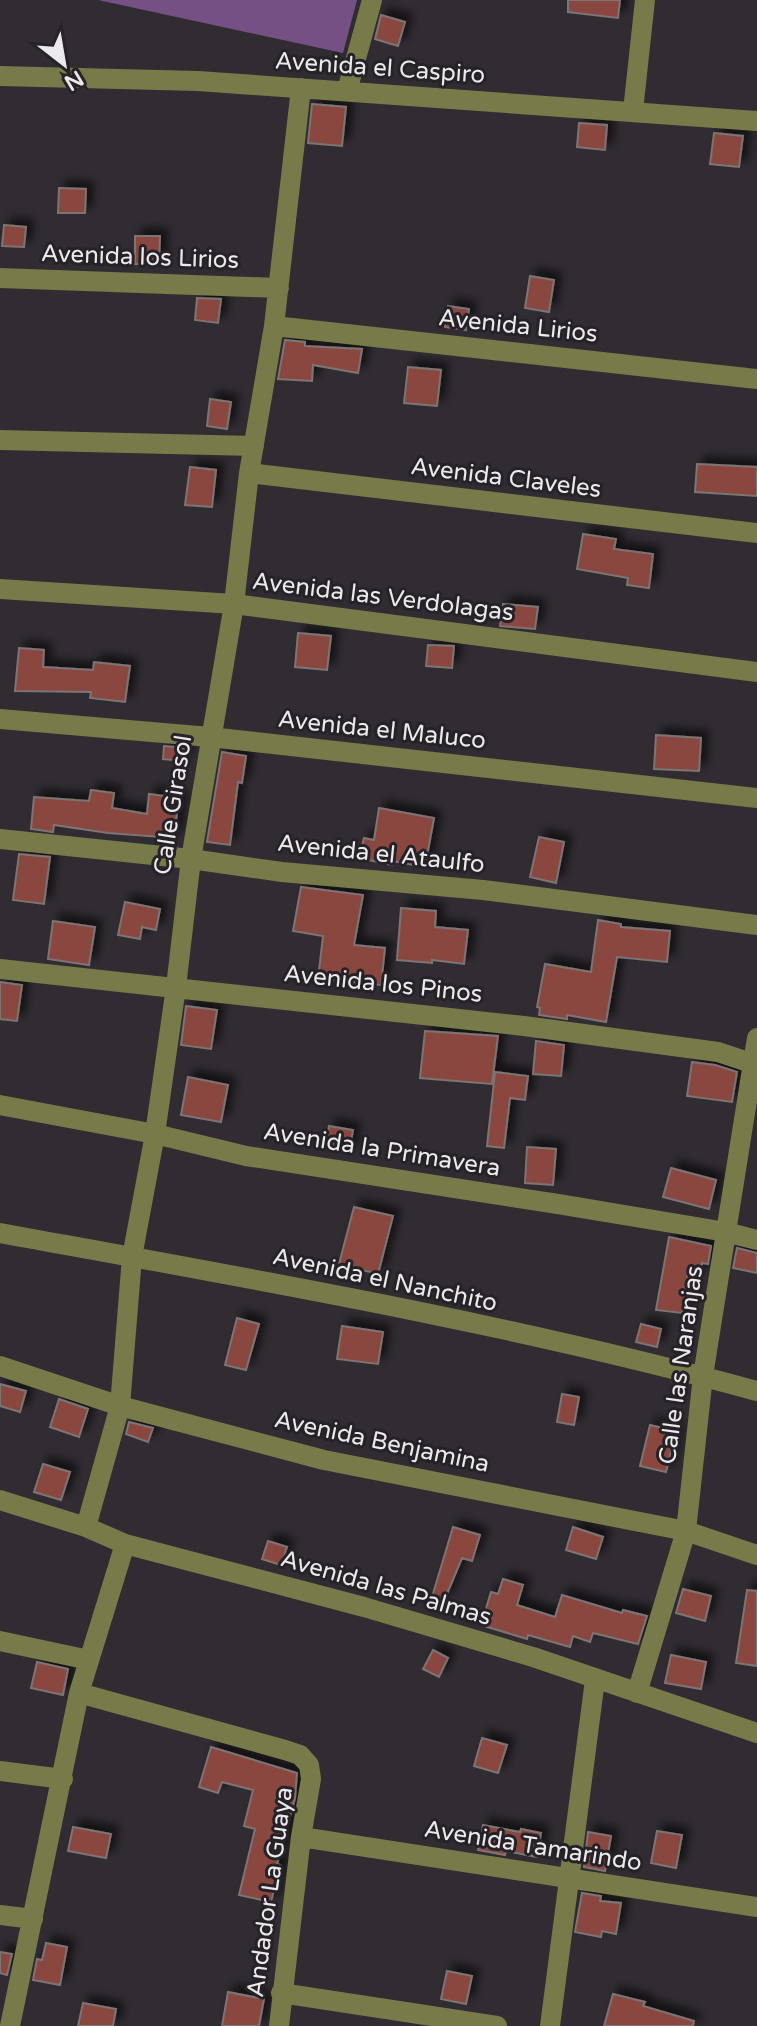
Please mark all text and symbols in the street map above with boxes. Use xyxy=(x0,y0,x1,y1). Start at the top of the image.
north arrow xyxy=(24,24,104,104)
street label: Avenida el Caspiro xyxy=(274,46,486,90)
text: N xyxy=(60,65,88,96)
street label: Avenida los Lirios xyxy=(41,239,239,275)
street label: Avenida Lirios xyxy=(437,303,599,349)
street label: Avenida Claveles xyxy=(409,452,603,504)
street label: Avenida las Verdolagas xyxy=(251,567,515,627)
street label: Avenida el Maluco xyxy=(277,705,487,755)
street label: Calle Girasol xyxy=(148,733,198,877)
street label: Avenida el Ataulfo xyxy=(276,829,486,879)
street label: Avenida los Pinos xyxy=(282,959,484,1009)
street label: Avenida la Primavera xyxy=(261,1117,503,1183)
street label: Avenida el Nanchito xyxy=(270,1242,500,1318)
street label: Calle las Naranjas xyxy=(653,1264,709,1466)
street label: Avenida Benjamina xyxy=(272,1405,492,1479)
street label: Avenida las Palmas xyxy=(277,1544,495,1632)
street label: Andador La Guaya xyxy=(241,1785,299,1999)
street label: Avenida Tamarindo xyxy=(422,1814,644,1878)

